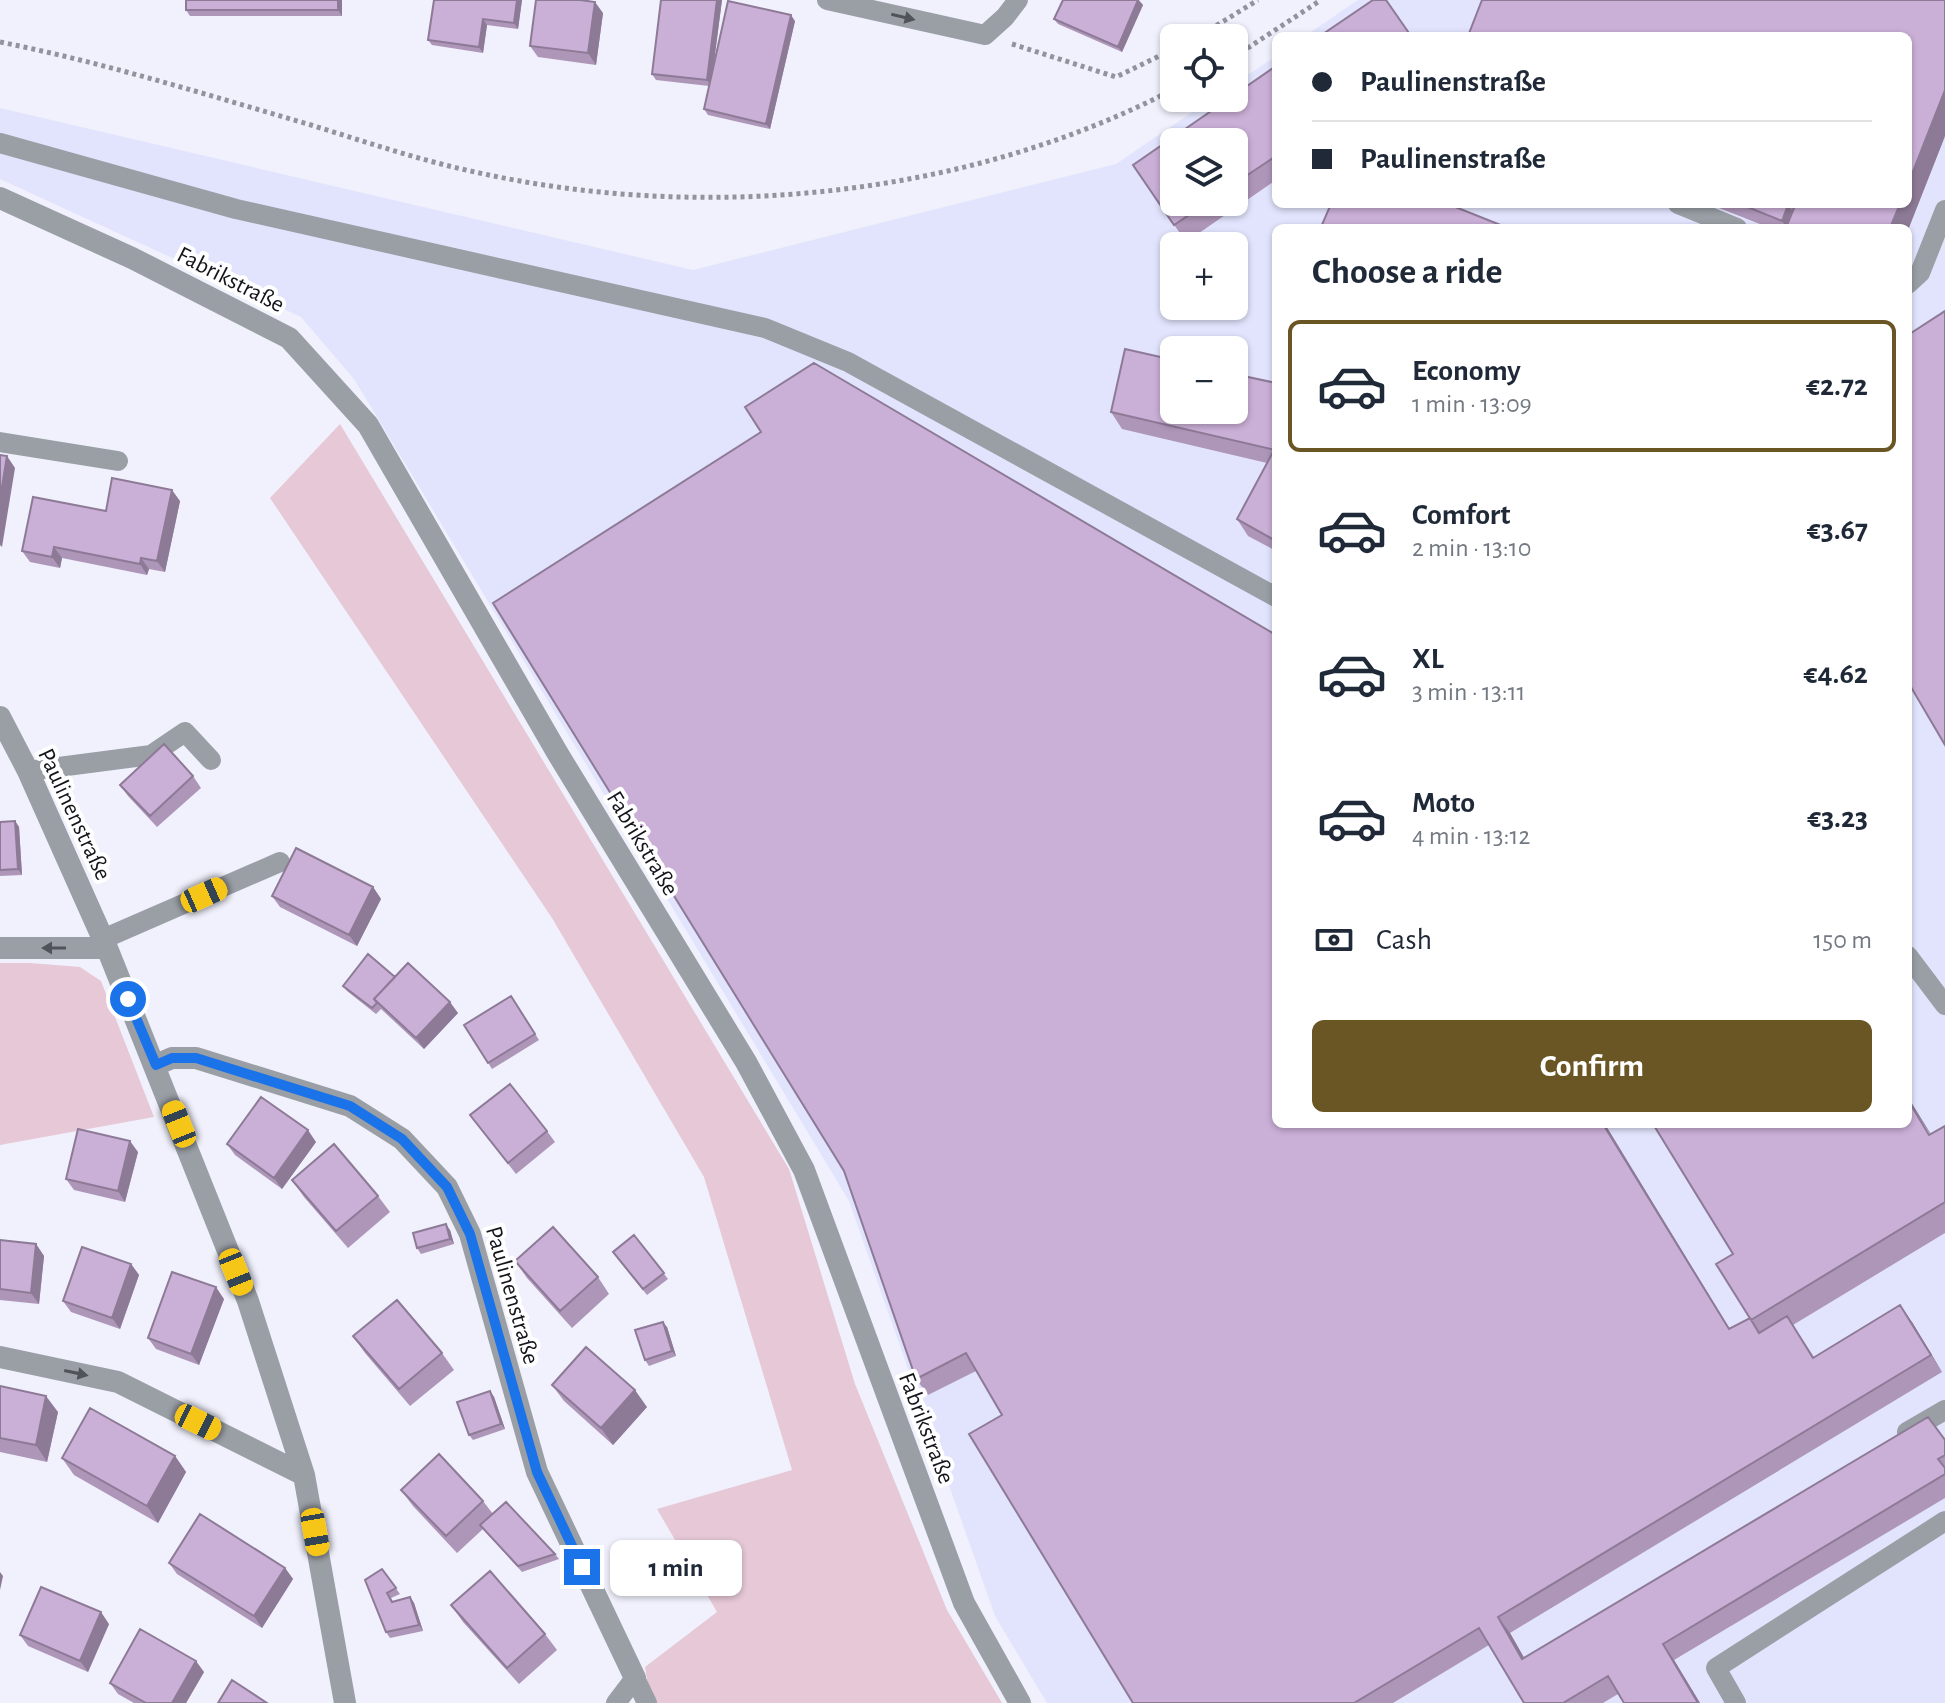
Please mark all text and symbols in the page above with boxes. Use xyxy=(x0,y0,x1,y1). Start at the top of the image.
one-way arrow xyxy=(891,11,916,24)
map controls xyxy=(1160,24,1248,424)
button: locate xyxy=(1160,24,1248,112)
text: Paulinenstraße xyxy=(1360,67,1546,97)
button: layers xyxy=(1160,128,1248,216)
text: Paulinenstraße xyxy=(1360,144,1546,174)
button: + xyxy=(1160,232,1248,320)
street label: Fabrikstraße xyxy=(173,243,288,317)
text: Choose a ride xyxy=(1312,254,1502,290)
button: − xyxy=(1160,336,1248,424)
icon: car xyxy=(1316,350,1388,422)
text: Economy xyxy=(1412,356,1521,386)
text: €2.72 xyxy=(1806,371,1868,401)
text: 1 min · 13:09 xyxy=(1412,391,1532,417)
icon: car xyxy=(1316,494,1388,566)
text: Comfort xyxy=(1412,500,1511,530)
text: €3.67 xyxy=(1807,515,1868,545)
text: 2 min · 13:10 xyxy=(1412,535,1531,561)
icon: car xyxy=(1316,638,1388,710)
text: XL xyxy=(1412,644,1444,674)
text: €4.62 xyxy=(1803,659,1868,689)
text: 3 min · 13:11 xyxy=(1412,679,1526,705)
street label: Paulinenstraße xyxy=(33,745,115,884)
icon: car xyxy=(1316,782,1388,854)
street label: Fabrikstraße xyxy=(602,787,683,900)
text: Moto xyxy=(1412,788,1475,818)
text: €3.23 xyxy=(1807,803,1868,833)
text: 4 min · 13:12 xyxy=(1412,823,1530,849)
car xyxy=(177,874,231,916)
icon: cash xyxy=(1312,918,1356,962)
text: Cash xyxy=(1376,925,1432,955)
text: 150 m xyxy=(1813,927,1872,953)
one-way arrow xyxy=(41,942,66,954)
route start xyxy=(110,981,146,1017)
button: Confirm xyxy=(1312,1020,1872,1112)
car xyxy=(159,1097,199,1151)
street label: Paulinenstraße xyxy=(481,1224,543,1367)
car xyxy=(216,1245,256,1299)
one-way arrow xyxy=(64,1367,89,1380)
street label: Fabrikstraße xyxy=(894,1369,958,1487)
car xyxy=(171,1401,225,1443)
car xyxy=(299,1506,331,1558)
callout: 1 min xyxy=(610,1539,742,1595)
route end xyxy=(564,1549,600,1585)
text: 1 min xyxy=(649,1555,703,1581)

